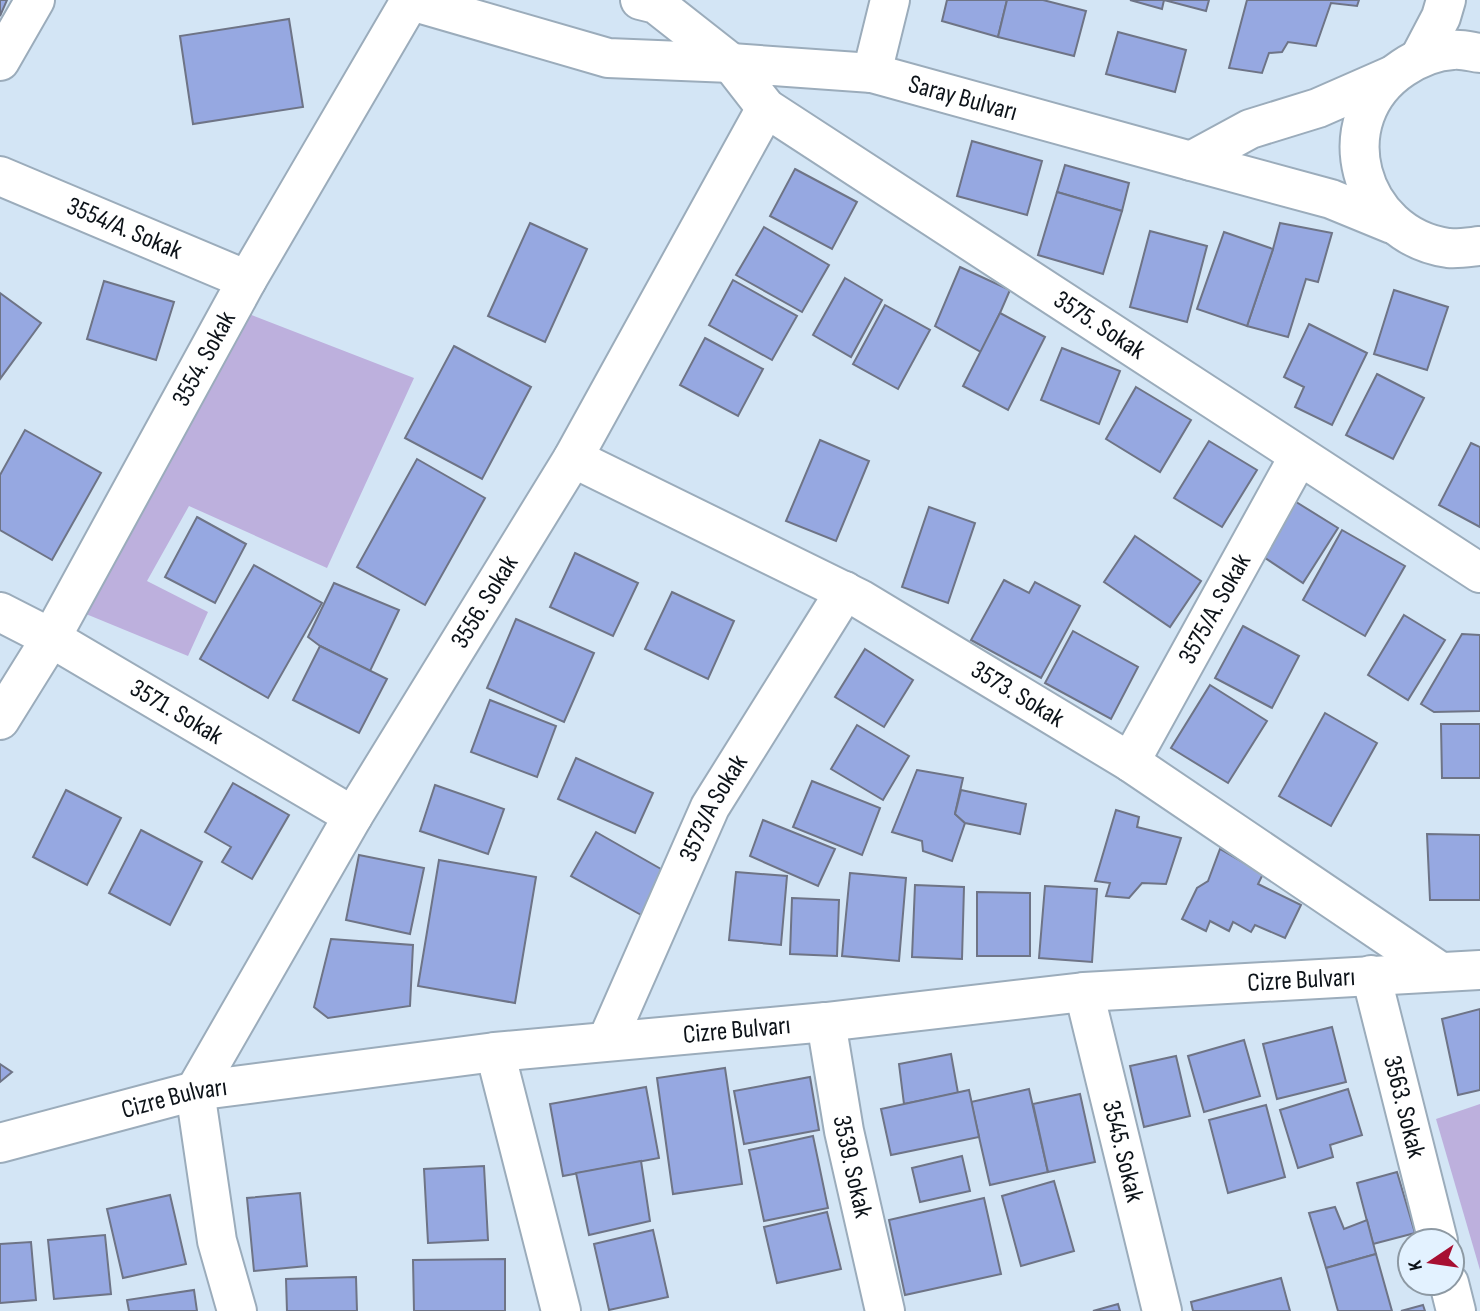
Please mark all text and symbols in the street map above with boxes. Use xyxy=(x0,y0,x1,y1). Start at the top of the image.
street label: Saray Bulvarı xyxy=(905,68,1021,128)
street label: 3554/A. Sokak xyxy=(62,190,187,266)
street label: 3575. Sokak xyxy=(1048,284,1151,366)
street label: 3554. Sokak xyxy=(165,306,242,412)
street label: 3575/A. Sokak xyxy=(1172,548,1258,669)
street label: 3556. Sokak xyxy=(444,550,525,654)
street label: 3573. Sokak xyxy=(965,654,1070,734)
street label: 3571. Sokak xyxy=(125,673,229,751)
street label: 3573/A Sokak xyxy=(672,749,754,866)
street label: Cizre Bulvarı xyxy=(1247,961,1356,998)
street label: Cizre Bulvarı xyxy=(682,1010,792,1050)
street label: 3563. Sokak xyxy=(1376,1052,1432,1161)
street label: Cizre Bulvarı xyxy=(118,1071,229,1125)
street label: 3545. Sokak xyxy=(1096,1097,1150,1205)
street label: 3539. Sokak xyxy=(826,1113,879,1221)
north arrow xyxy=(1396,1227,1466,1297)
text: K xyxy=(1403,1258,1428,1273)

